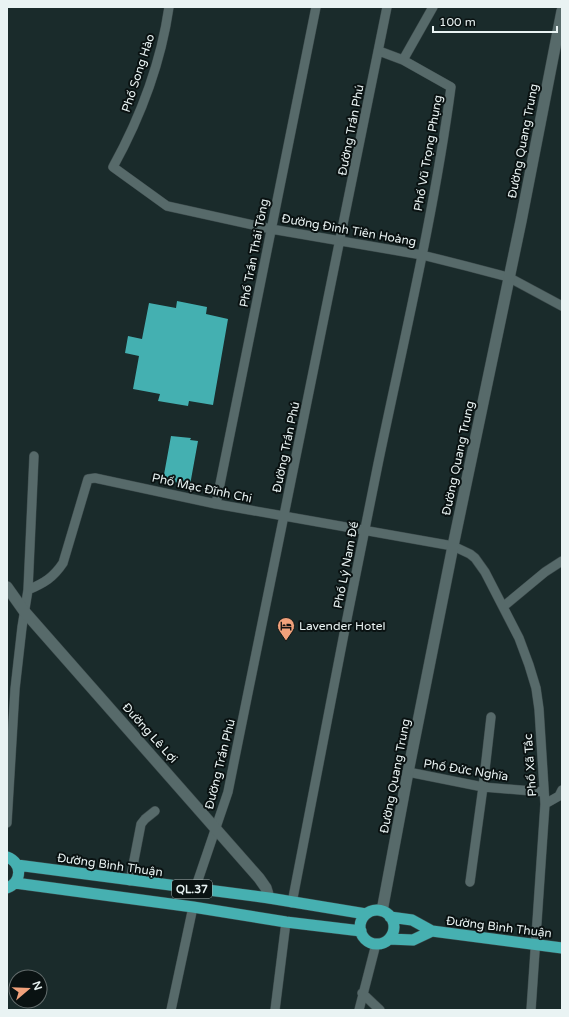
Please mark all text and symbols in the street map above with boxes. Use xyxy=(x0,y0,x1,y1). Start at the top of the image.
scale bar xyxy=(433,8,557,34)
text: 100 m xyxy=(439,15,476,29)
street label: Phố Song Hào xyxy=(119,32,157,114)
street label: Đường Quang Trung xyxy=(505,82,541,200)
street label: Đường Trần Phú xyxy=(335,83,367,177)
street label: Phố Vũ Trọng Phụng xyxy=(411,94,445,212)
street label: Phố Trần Thái Tông xyxy=(237,198,271,308)
street label: Đường Đinh Tiên Hoàng xyxy=(281,211,417,249)
street label: Đường Quang Trung xyxy=(439,399,477,517)
street label: Đường Trần Phú xyxy=(270,400,302,494)
street label: Phố Mạc Đĩnh Chi xyxy=(151,471,253,505)
street label: Phố Lý Nam Đế xyxy=(331,520,361,610)
hotel icon: Lavender Hotel xyxy=(276,616,296,641)
place label: Lavender Hotel xyxy=(299,619,385,633)
street label: Đường Lê Lợi xyxy=(119,700,181,766)
street label: Đường Trần Phú xyxy=(202,717,238,811)
street label: Đường Quang Trung xyxy=(377,717,413,835)
street label: Phố Xã Tắc xyxy=(521,733,539,797)
street label: Phố Đức Nghĩa xyxy=(423,756,509,784)
street label: Đường Bình Thuận xyxy=(56,851,164,879)
road number: QL.37 xyxy=(172,880,212,898)
street label: Đường Bình Thuận xyxy=(445,914,553,940)
north arrow xyxy=(8,969,48,1009)
text: N xyxy=(29,980,45,992)

